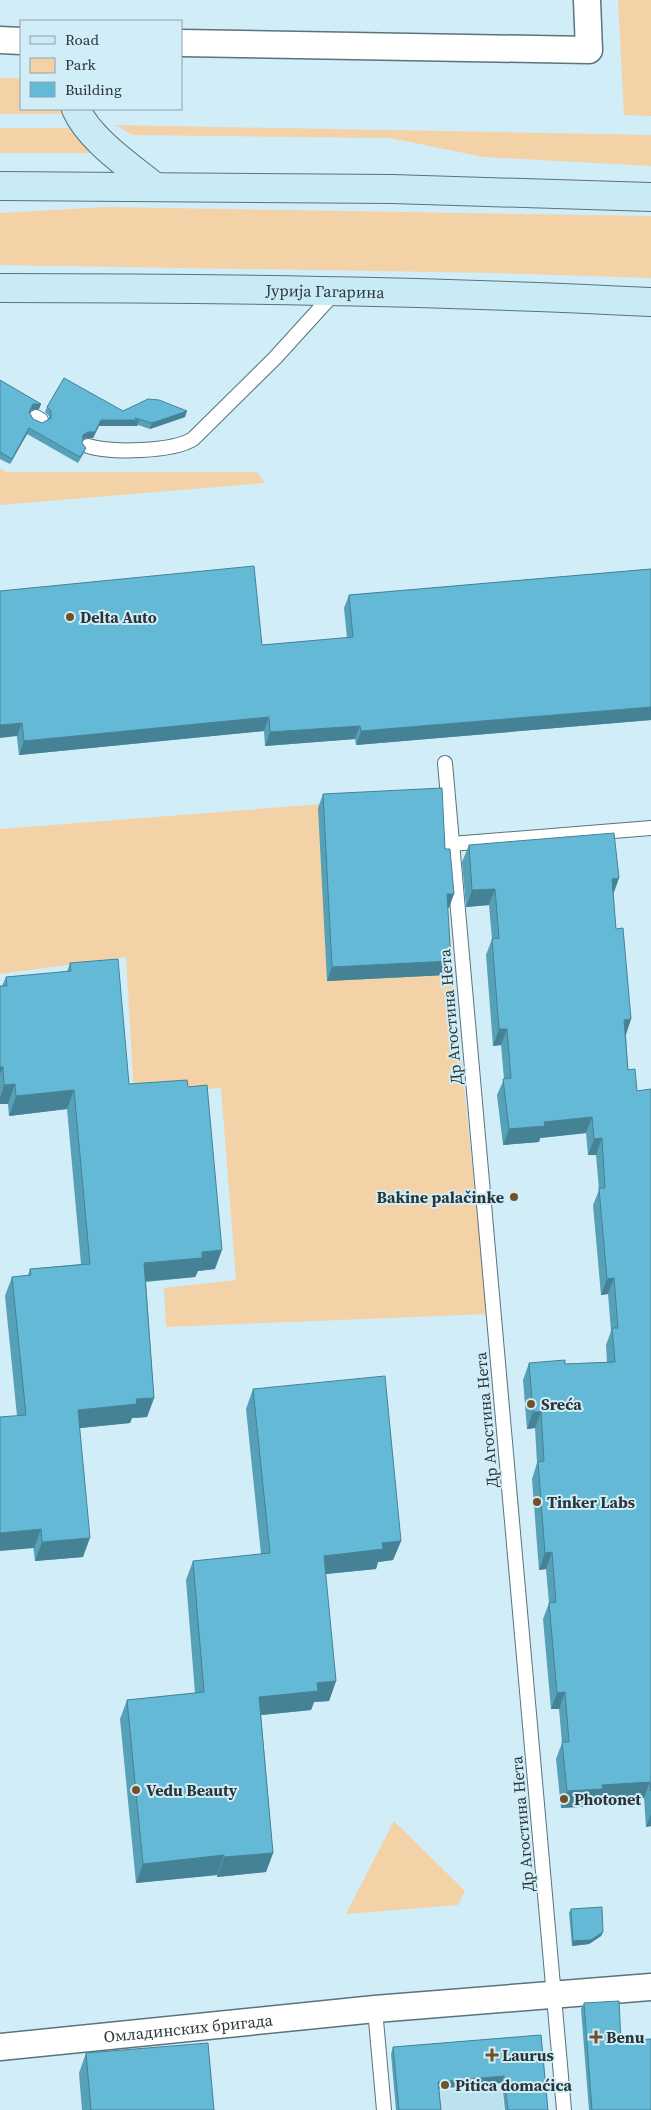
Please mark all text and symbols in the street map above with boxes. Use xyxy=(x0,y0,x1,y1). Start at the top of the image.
legend xyxy=(20,20,182,110)
text: Road xyxy=(65,29,99,50)
text: Park xyxy=(65,54,97,75)
text: Building xyxy=(65,79,122,100)
street label: Јурија Гагарина xyxy=(264,279,386,303)
place label: Delta Auto xyxy=(80,606,157,628)
marker: Delta Auto xyxy=(64,611,76,623)
street label: Др Агостина Нета xyxy=(433,947,467,1086)
place label: Bakine palačinke xyxy=(376,1186,504,1208)
marker: Bakine palačinke xyxy=(508,1191,520,1203)
street label: Др Агостина Нета xyxy=(469,1350,503,1489)
place label: Sreća xyxy=(541,1393,582,1415)
marker: Sreća xyxy=(525,1398,537,1410)
place label: Tinker Labs xyxy=(547,1491,635,1513)
marker: Tinker Labs xyxy=(531,1496,543,1508)
street label: Др Агостина Нета xyxy=(505,1754,539,1893)
place label: Vedu Beauty xyxy=(146,1779,238,1801)
marker: Vedu Beauty xyxy=(130,1784,142,1796)
place label: Photonet xyxy=(574,1788,641,1810)
marker: Photonet xyxy=(558,1793,570,1805)
street label: Омладинских бригада xyxy=(102,2008,274,2047)
place label: Benu xyxy=(606,2026,645,2048)
marker: Benu xyxy=(590,2031,602,2043)
place label: Laurus xyxy=(502,2044,554,2066)
marker: Laurus xyxy=(486,2049,498,2061)
place label: Pitica domaćica xyxy=(455,2074,572,2096)
marker: Pitica domaćica xyxy=(439,2079,451,2091)

